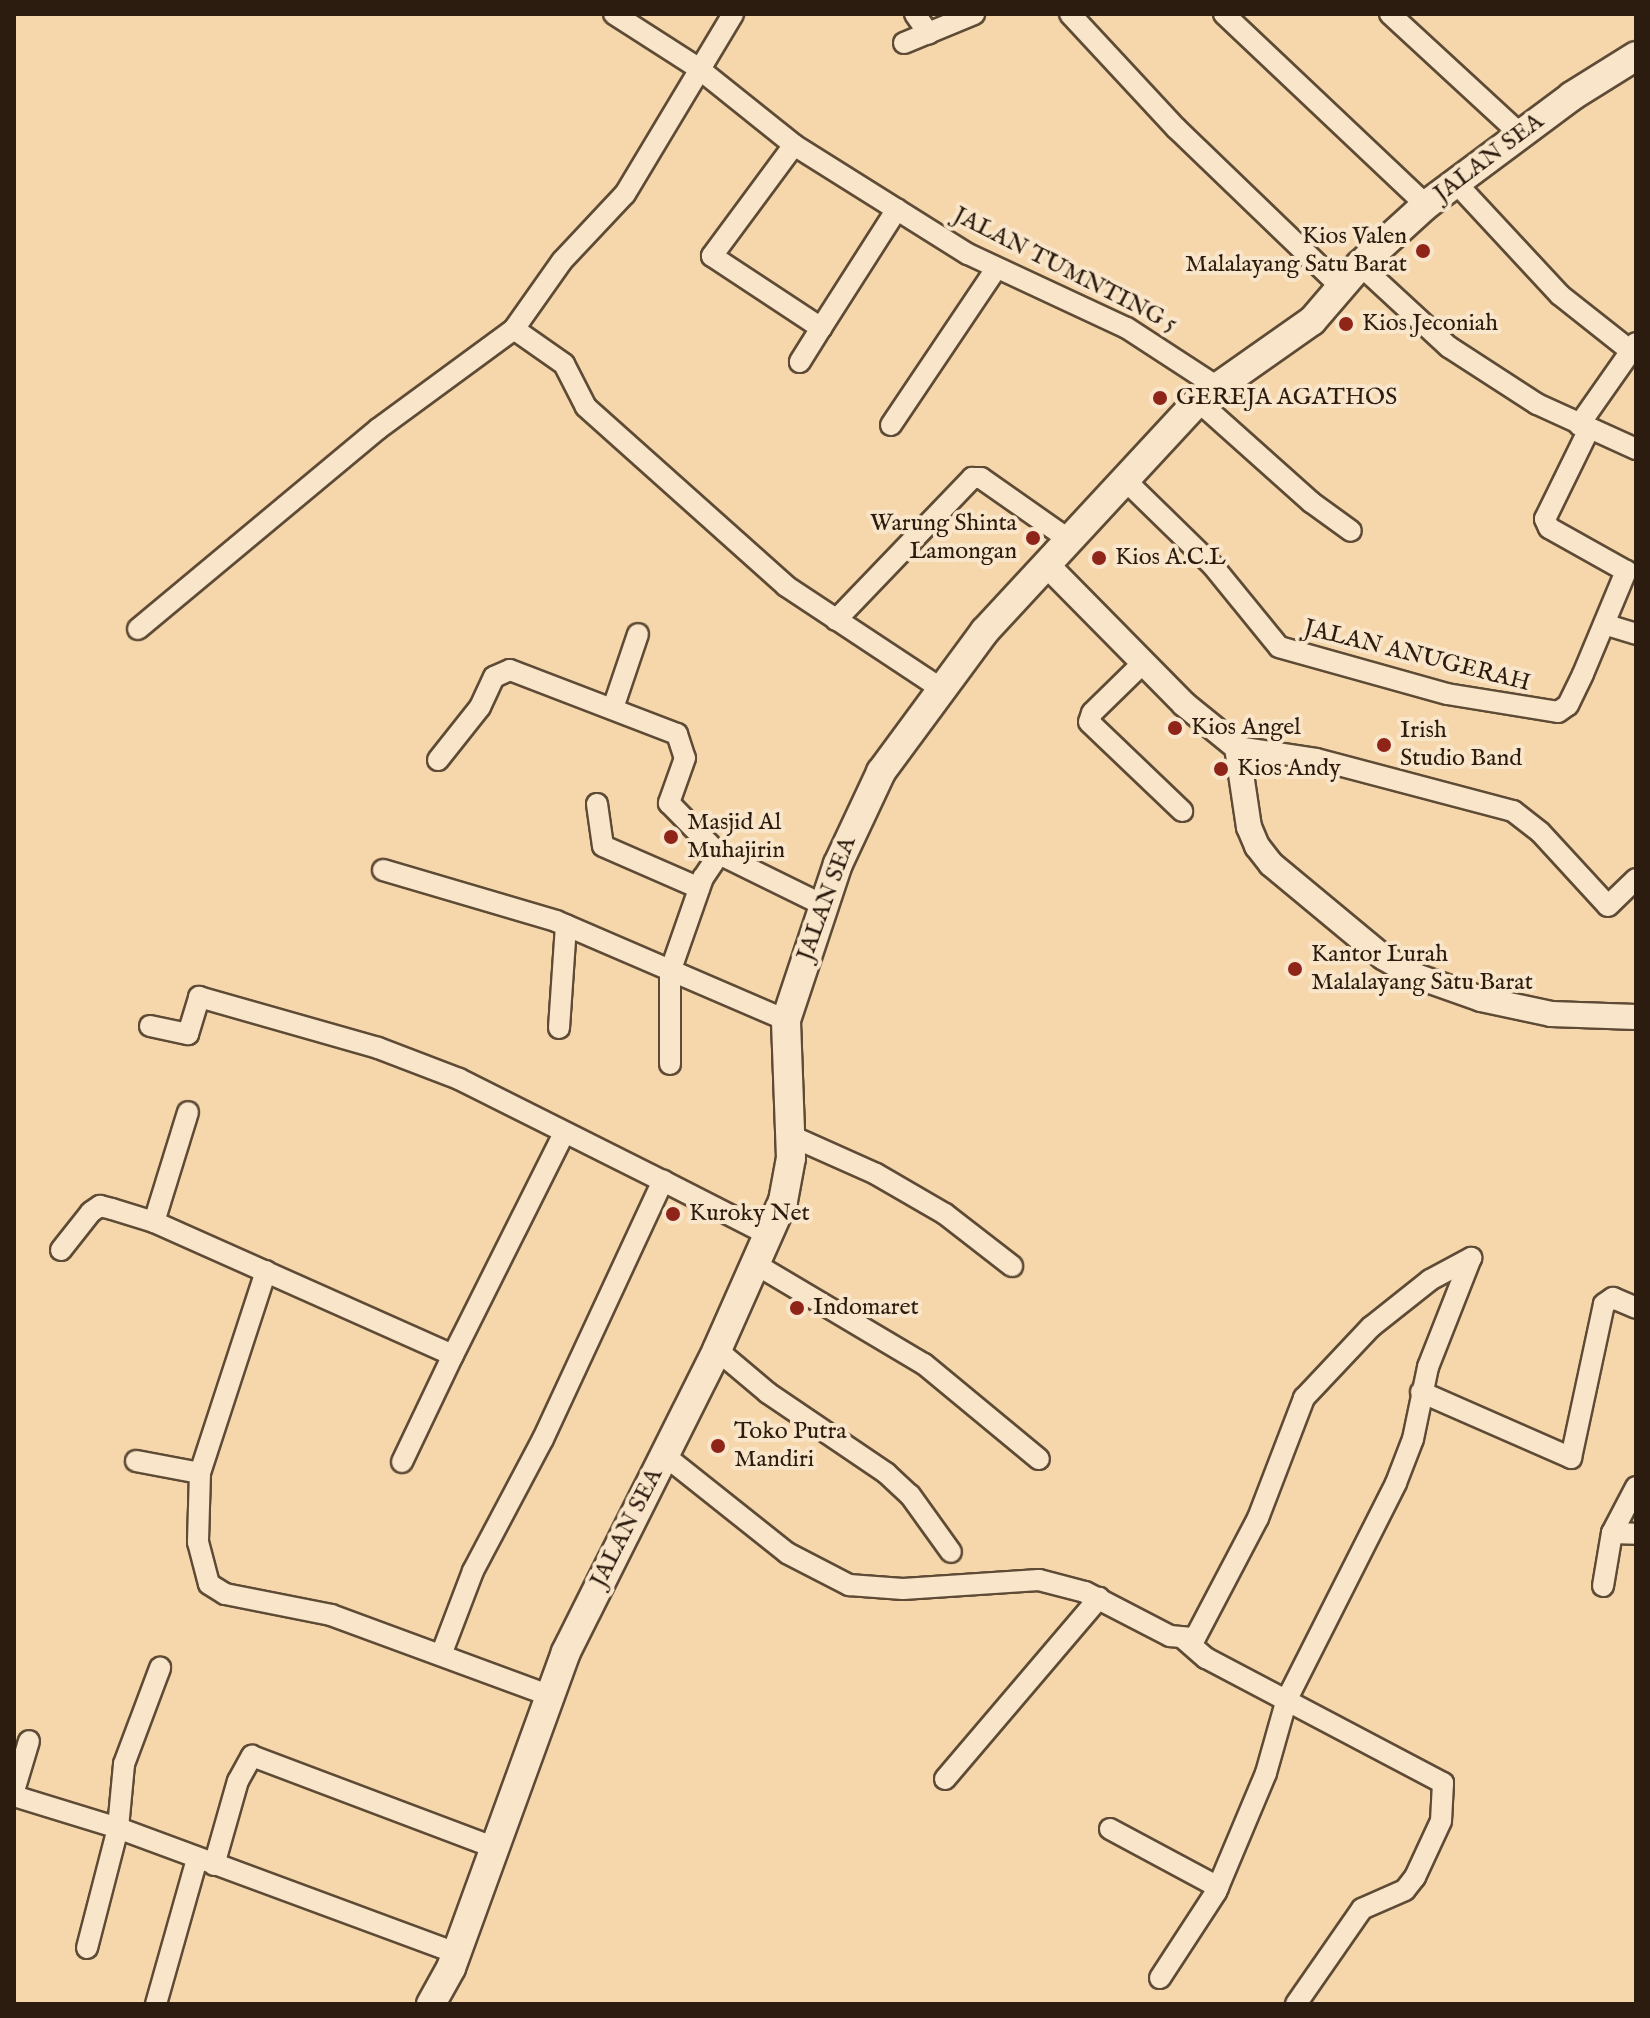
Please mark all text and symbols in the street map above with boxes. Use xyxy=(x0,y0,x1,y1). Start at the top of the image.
street label: JALAN SEA xyxy=(1428,107,1550,209)
street label: JALAN TUMNTING 5 xyxy=(948,201,1182,339)
place label: Kios Valen Malalayang Satu Barat xyxy=(1185,223,1407,279)
marker: Kios Valen Malalayang Satu Barat xyxy=(1414,242,1432,260)
place label: Kios Jeconiah xyxy=(1362,310,1498,338)
marker: Kios Jeconiah xyxy=(1337,315,1355,333)
place label: GEREJA AGATHOS xyxy=(1176,384,1397,412)
marker: GEREJA AGATHOS xyxy=(1151,389,1169,407)
place label: Warung Shinta Lamongan xyxy=(870,510,1017,566)
marker: Warung Shinta Lamongan xyxy=(1024,529,1042,547)
place label: Kios A.C.L xyxy=(1115,544,1226,572)
marker: Kios A.C.L xyxy=(1090,549,1108,567)
street label: JALAN ANUGERAH xyxy=(1301,614,1533,698)
place label: Kios Angel xyxy=(1191,714,1301,742)
place label: Irish Studio Band xyxy=(1400,717,1522,773)
marker: Kios Angel xyxy=(1166,719,1184,737)
marker: Irish Studio Band xyxy=(1375,736,1393,754)
place label: Kios Andy xyxy=(1237,755,1341,783)
marker: Kios Andy xyxy=(1212,760,1230,778)
place label: Masjid Al Muhajirin xyxy=(687,809,785,865)
marker: Masjid Al Muhajirin xyxy=(662,828,680,846)
street label: JALAN SEA xyxy=(791,833,863,965)
place label: Kantor Lurah Malalayang Satu Barat xyxy=(1311,941,1533,997)
marker: Kantor Lurah Malalayang Satu Barat xyxy=(1286,960,1304,978)
place label: Kuroky Net xyxy=(689,1200,810,1228)
marker: Kuroky Net xyxy=(664,1205,682,1223)
place label: Indomaret xyxy=(813,1294,919,1322)
marker: Indomaret xyxy=(788,1299,806,1317)
place label: Toko Putra Mandiri xyxy=(734,1418,847,1474)
marker: Toko Putra Mandiri xyxy=(709,1437,727,1455)
street label: JALAN SEA xyxy=(585,1464,669,1592)

